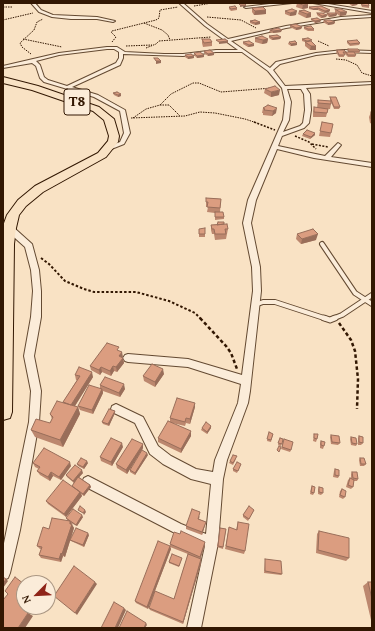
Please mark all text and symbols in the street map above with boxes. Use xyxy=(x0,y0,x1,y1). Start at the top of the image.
road number: T8 xyxy=(64,89,90,115)
north arrow xyxy=(16,575,56,615)
text: N xyxy=(17,593,35,606)

